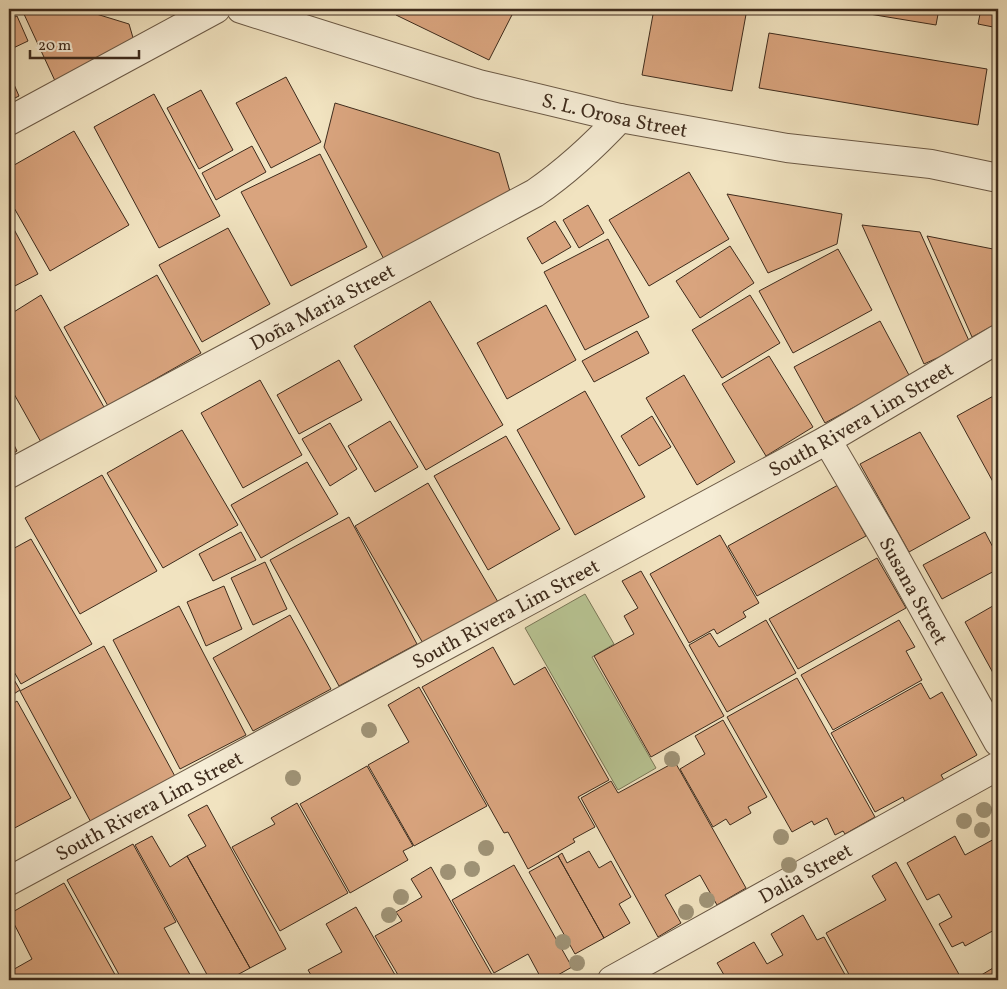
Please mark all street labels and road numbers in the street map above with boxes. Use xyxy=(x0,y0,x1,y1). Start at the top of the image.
street label: S. L. Orosa Street xyxy=(539,88,690,146)
street label: Doña Maria Street xyxy=(246,258,400,359)
street label: South Rivera Lim Street xyxy=(764,356,959,485)
street label: Susana Street xyxy=(871,533,953,651)
street label: South Rivera Lim Street xyxy=(408,553,605,677)
street label: South Rivera Lim Street xyxy=(51,745,249,869)
street label: Dalia Street xyxy=(754,837,858,912)

